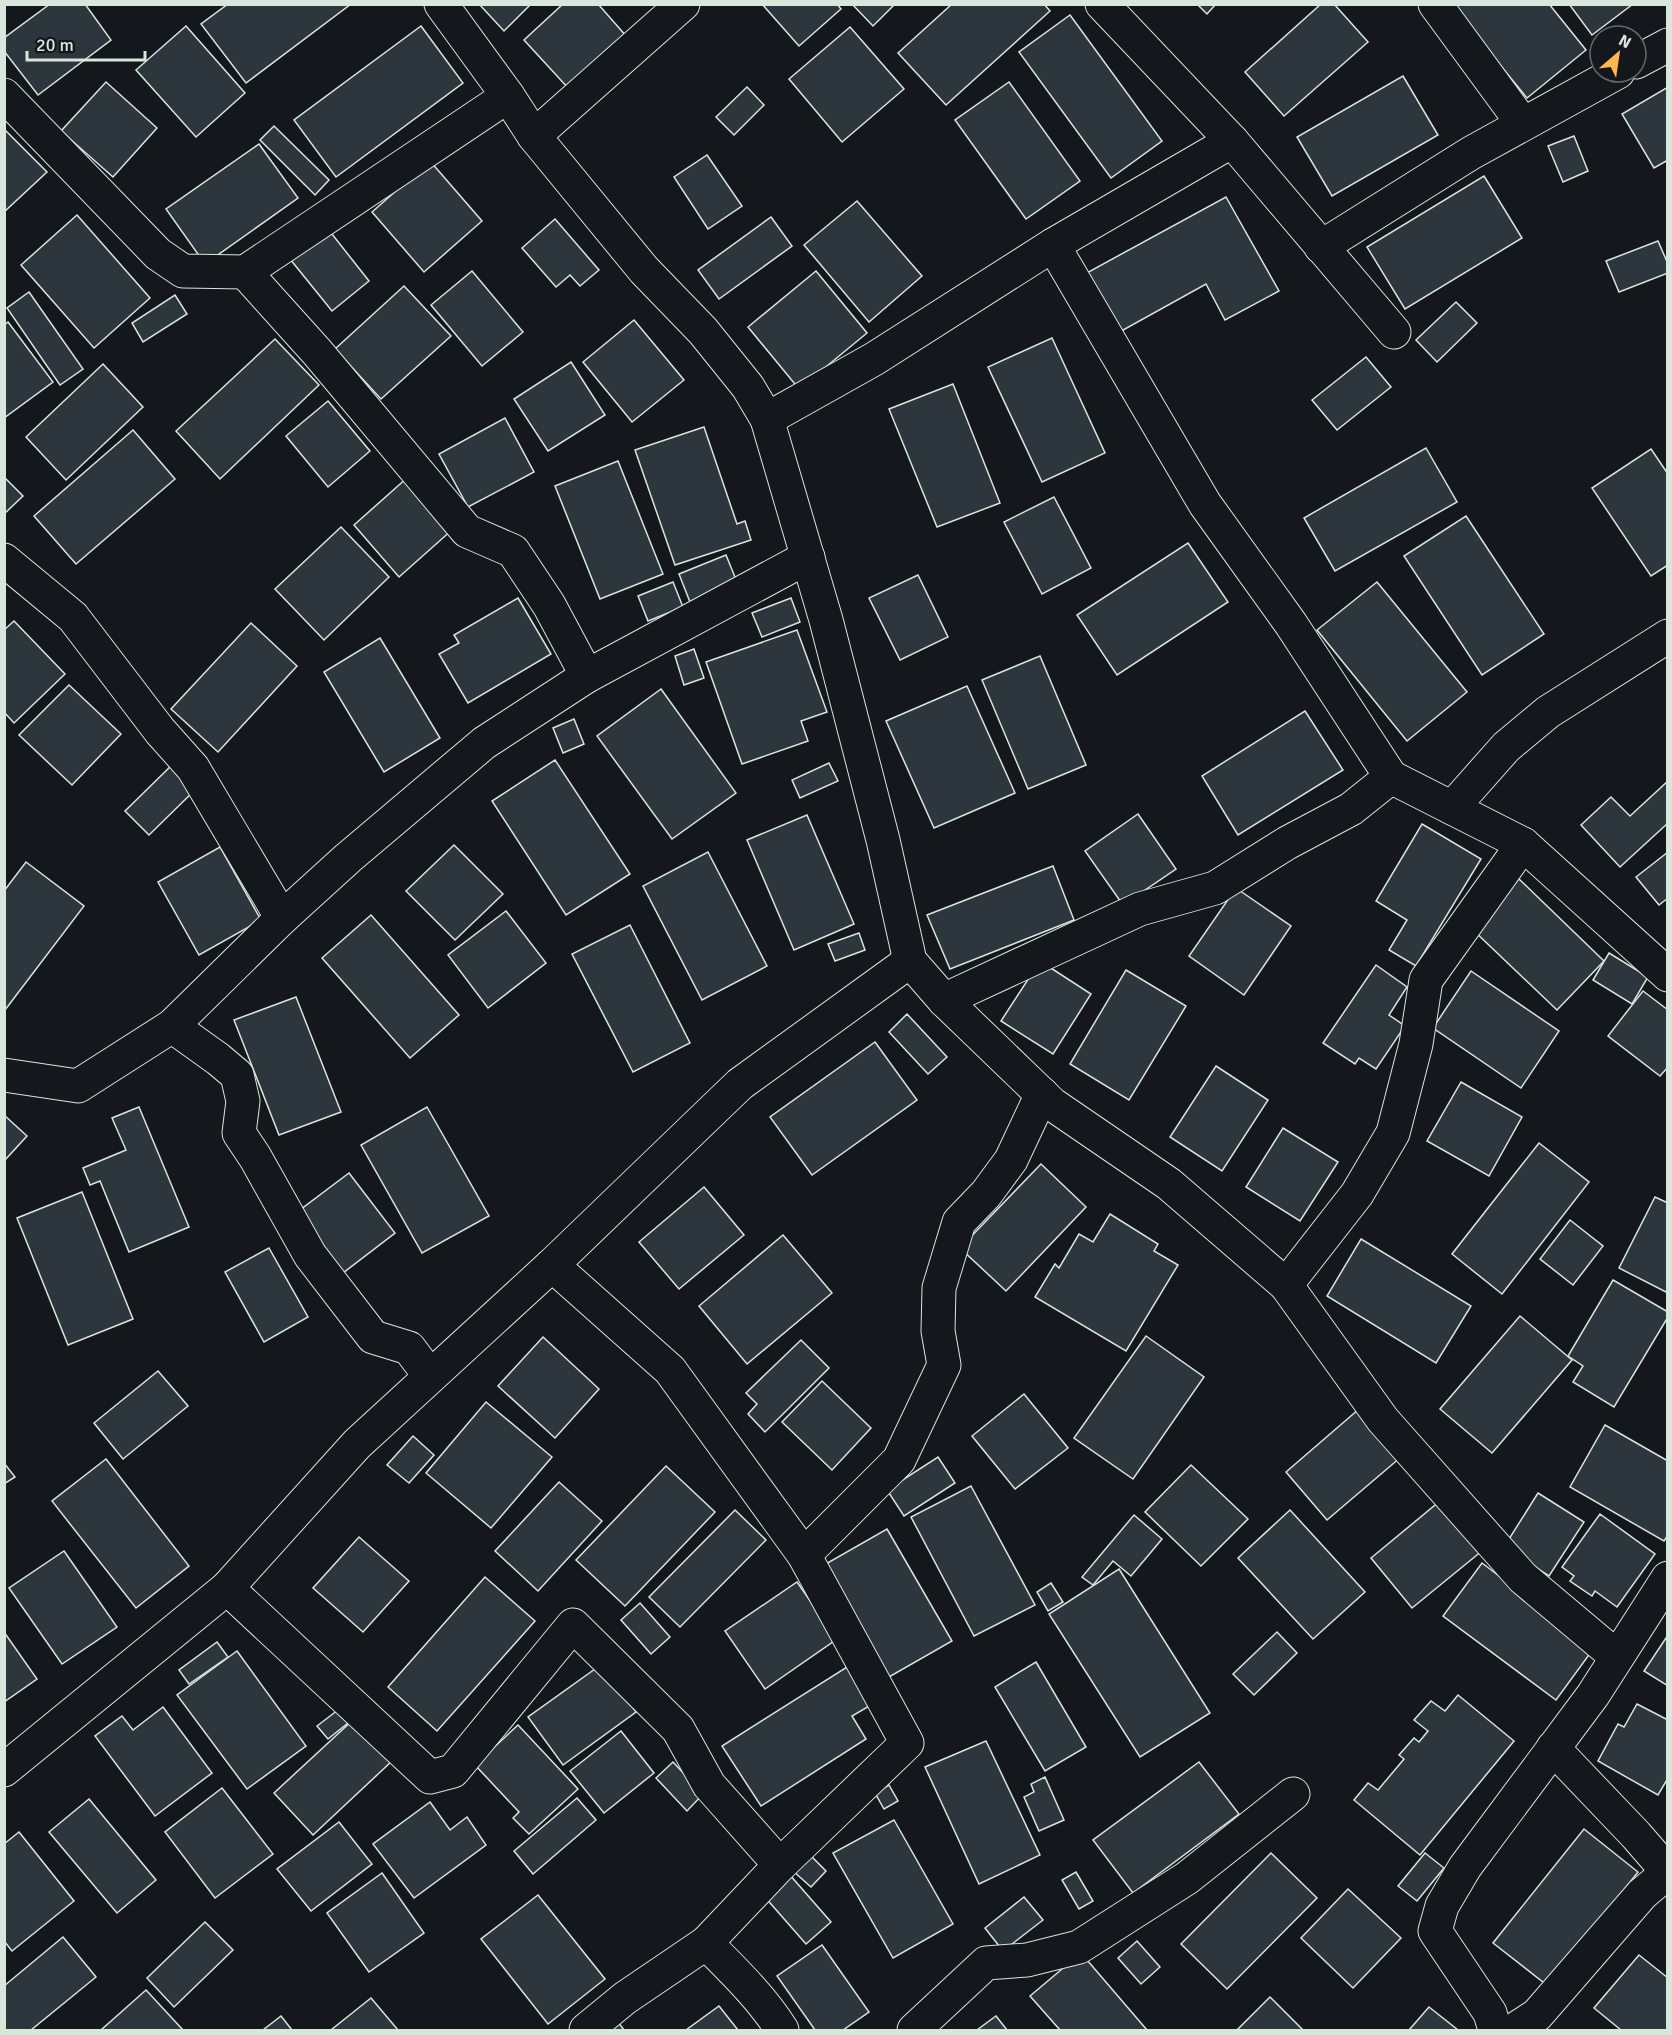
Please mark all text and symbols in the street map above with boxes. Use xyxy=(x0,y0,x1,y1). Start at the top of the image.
scale bar xyxy=(27,24,146,62)
north arrow xyxy=(1588,24,1648,84)
text: N xyxy=(1615,30,1635,53)
text: 20 m xyxy=(36,34,74,56)

